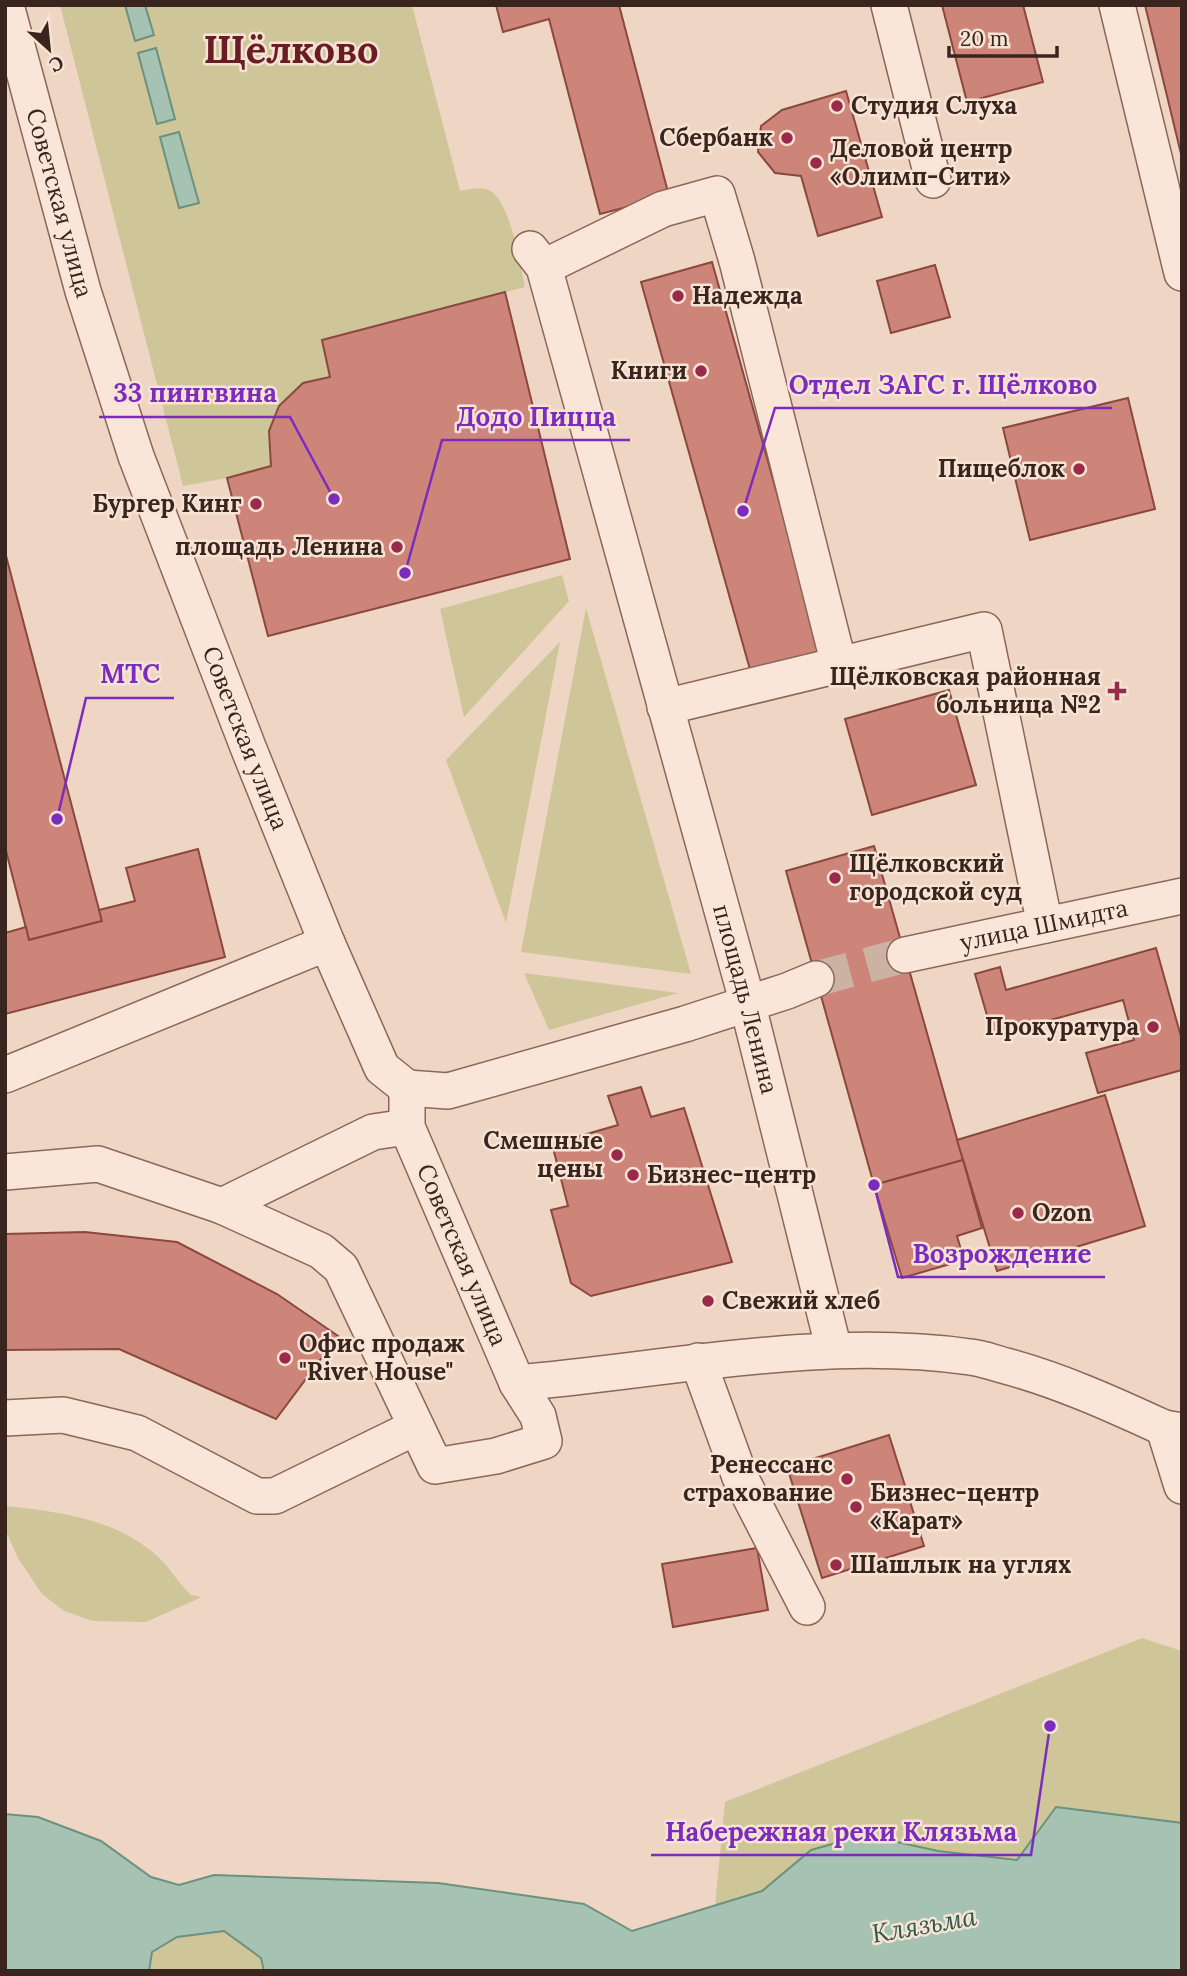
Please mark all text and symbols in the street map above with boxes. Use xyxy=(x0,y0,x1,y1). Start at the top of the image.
north arrow xyxy=(14,14,84,84)
scale bar xyxy=(949,14,1058,58)
district label: Щёлково xyxy=(204,25,378,73)
text: 20 m xyxy=(960,25,1009,52)
text: С xyxy=(45,50,68,78)
place label: Студия Слуха xyxy=(851,90,1017,121)
marker: Студия Слуха xyxy=(829,98,845,114)
street label: Советская улица xyxy=(19,105,100,301)
place label: Сбербанк xyxy=(659,122,773,153)
marker: Сбербанк xyxy=(779,130,795,146)
place label: Деловой центр «Олимп-Сити» xyxy=(830,133,1012,192)
marker: Деловой центр «Олимп-Сити» xyxy=(808,155,824,171)
place label: Надежда xyxy=(692,280,803,311)
marker: Надежда xyxy=(670,288,686,304)
place label: Книги xyxy=(610,355,687,386)
callout: Отдел ЗАГС г. Щёлково xyxy=(775,361,1112,408)
marker: Книги xyxy=(693,363,709,379)
text: Отдел ЗАГС г. Щёлково xyxy=(789,368,1097,401)
callout: 33 пингвина xyxy=(99,370,290,417)
text: 33 пингвина xyxy=(113,376,277,409)
callout: Додо Пицца xyxy=(442,393,630,440)
text: Додо Пицца xyxy=(456,400,616,433)
place label: Пищеблок xyxy=(938,453,1065,484)
marker: Пищеблок xyxy=(1071,461,1087,477)
place label: Бургер Кинг xyxy=(92,488,242,519)
marker: Бургер Кинг xyxy=(248,496,264,512)
place label: площадь Ленина xyxy=(175,531,383,562)
marker: площадь Ленина xyxy=(389,539,405,555)
street label: Советская улица xyxy=(196,642,296,834)
callout: МТС xyxy=(86,651,174,698)
text: МТС xyxy=(100,657,160,690)
place label: Щёлковская районная больница №2 xyxy=(829,661,1101,720)
marker: Щёлковская районная больница №2 xyxy=(1107,681,1127,701)
place label: Щёлковский городской суд xyxy=(849,848,1022,907)
marker: Щёлковский городской суд xyxy=(827,870,843,886)
street label: улица Шмидта xyxy=(957,892,1131,958)
street label: площадь Ленина xyxy=(706,901,785,1097)
place label: Прокуратура xyxy=(985,1011,1139,1042)
marker: Прокуратура xyxy=(1145,1019,1161,1035)
place label: Смешные цены xyxy=(483,1125,603,1184)
marker: Смешные цены xyxy=(609,1147,625,1163)
street label: Советская улица xyxy=(410,1159,515,1350)
place label: Бизнес-центр xyxy=(647,1159,816,1190)
marker: Бизнес-центр xyxy=(625,1167,641,1183)
place label: Ozon xyxy=(1032,1197,1092,1228)
marker: Ozon xyxy=(1010,1205,1026,1221)
callout: Возрождение xyxy=(898,1230,1105,1277)
text: Возрождение xyxy=(913,1237,1091,1270)
place label: Свежий хлеб xyxy=(722,1285,880,1316)
marker: Свежий хлеб xyxy=(700,1293,716,1309)
place label: Офис продаж "River House" xyxy=(299,1328,465,1387)
marker: Офис продаж "River House" xyxy=(277,1350,293,1366)
place label: Ренессанс страхование xyxy=(683,1449,834,1508)
marker: Ренессанс страхование xyxy=(839,1471,855,1487)
place label: Бизнес-центр «Карат» xyxy=(870,1477,1039,1536)
marker: Бизнес-центр «Карат» xyxy=(848,1499,864,1515)
place label: Шашлык на углях xyxy=(850,1549,1071,1580)
marker: Шашлык на углях xyxy=(828,1557,844,1573)
callout: Набережная реки Клязьма xyxy=(651,1808,1031,1855)
text: Набережная реки Клязьма xyxy=(665,1815,1017,1848)
water label: Клязьма xyxy=(869,1899,980,1950)

